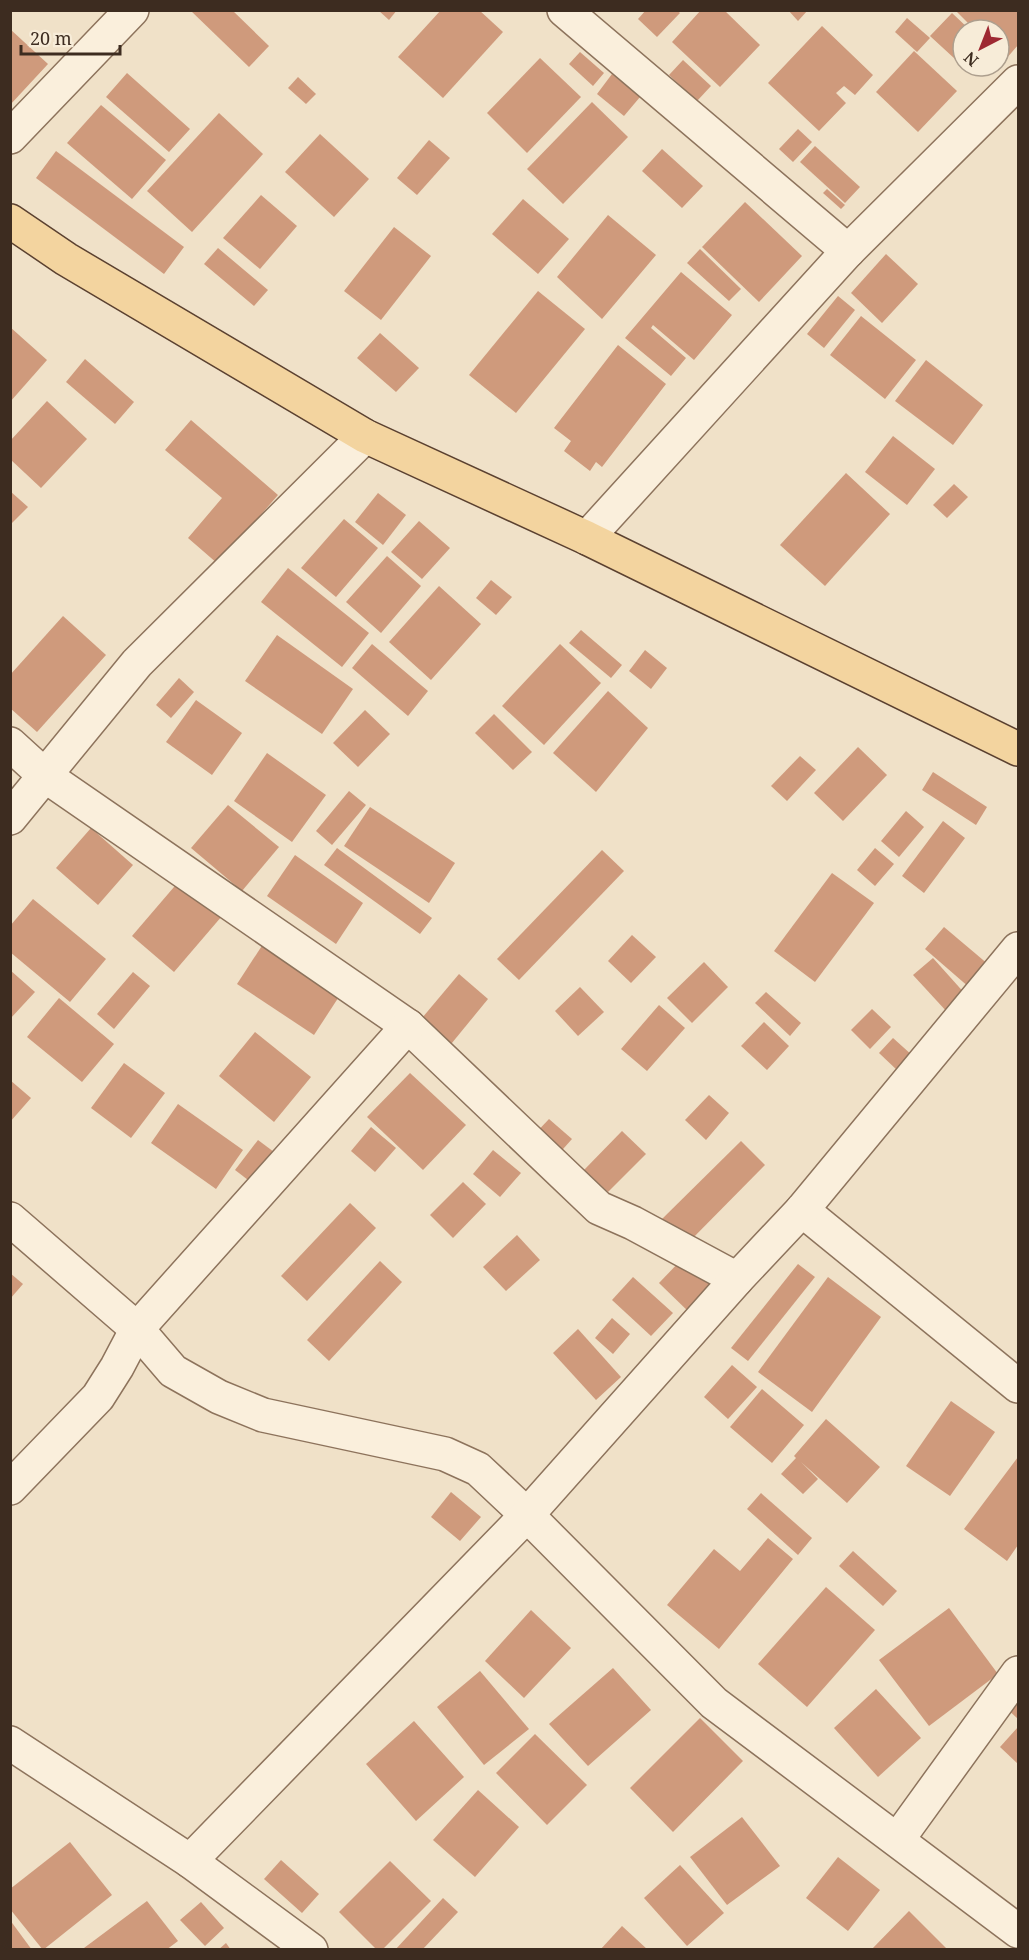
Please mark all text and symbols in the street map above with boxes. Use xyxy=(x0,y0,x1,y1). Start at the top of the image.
scale bar xyxy=(21,18,120,56)
north arrow xyxy=(951,18,1011,78)
text: 20 m xyxy=(30,26,72,50)
text: N xyxy=(959,46,983,72)

